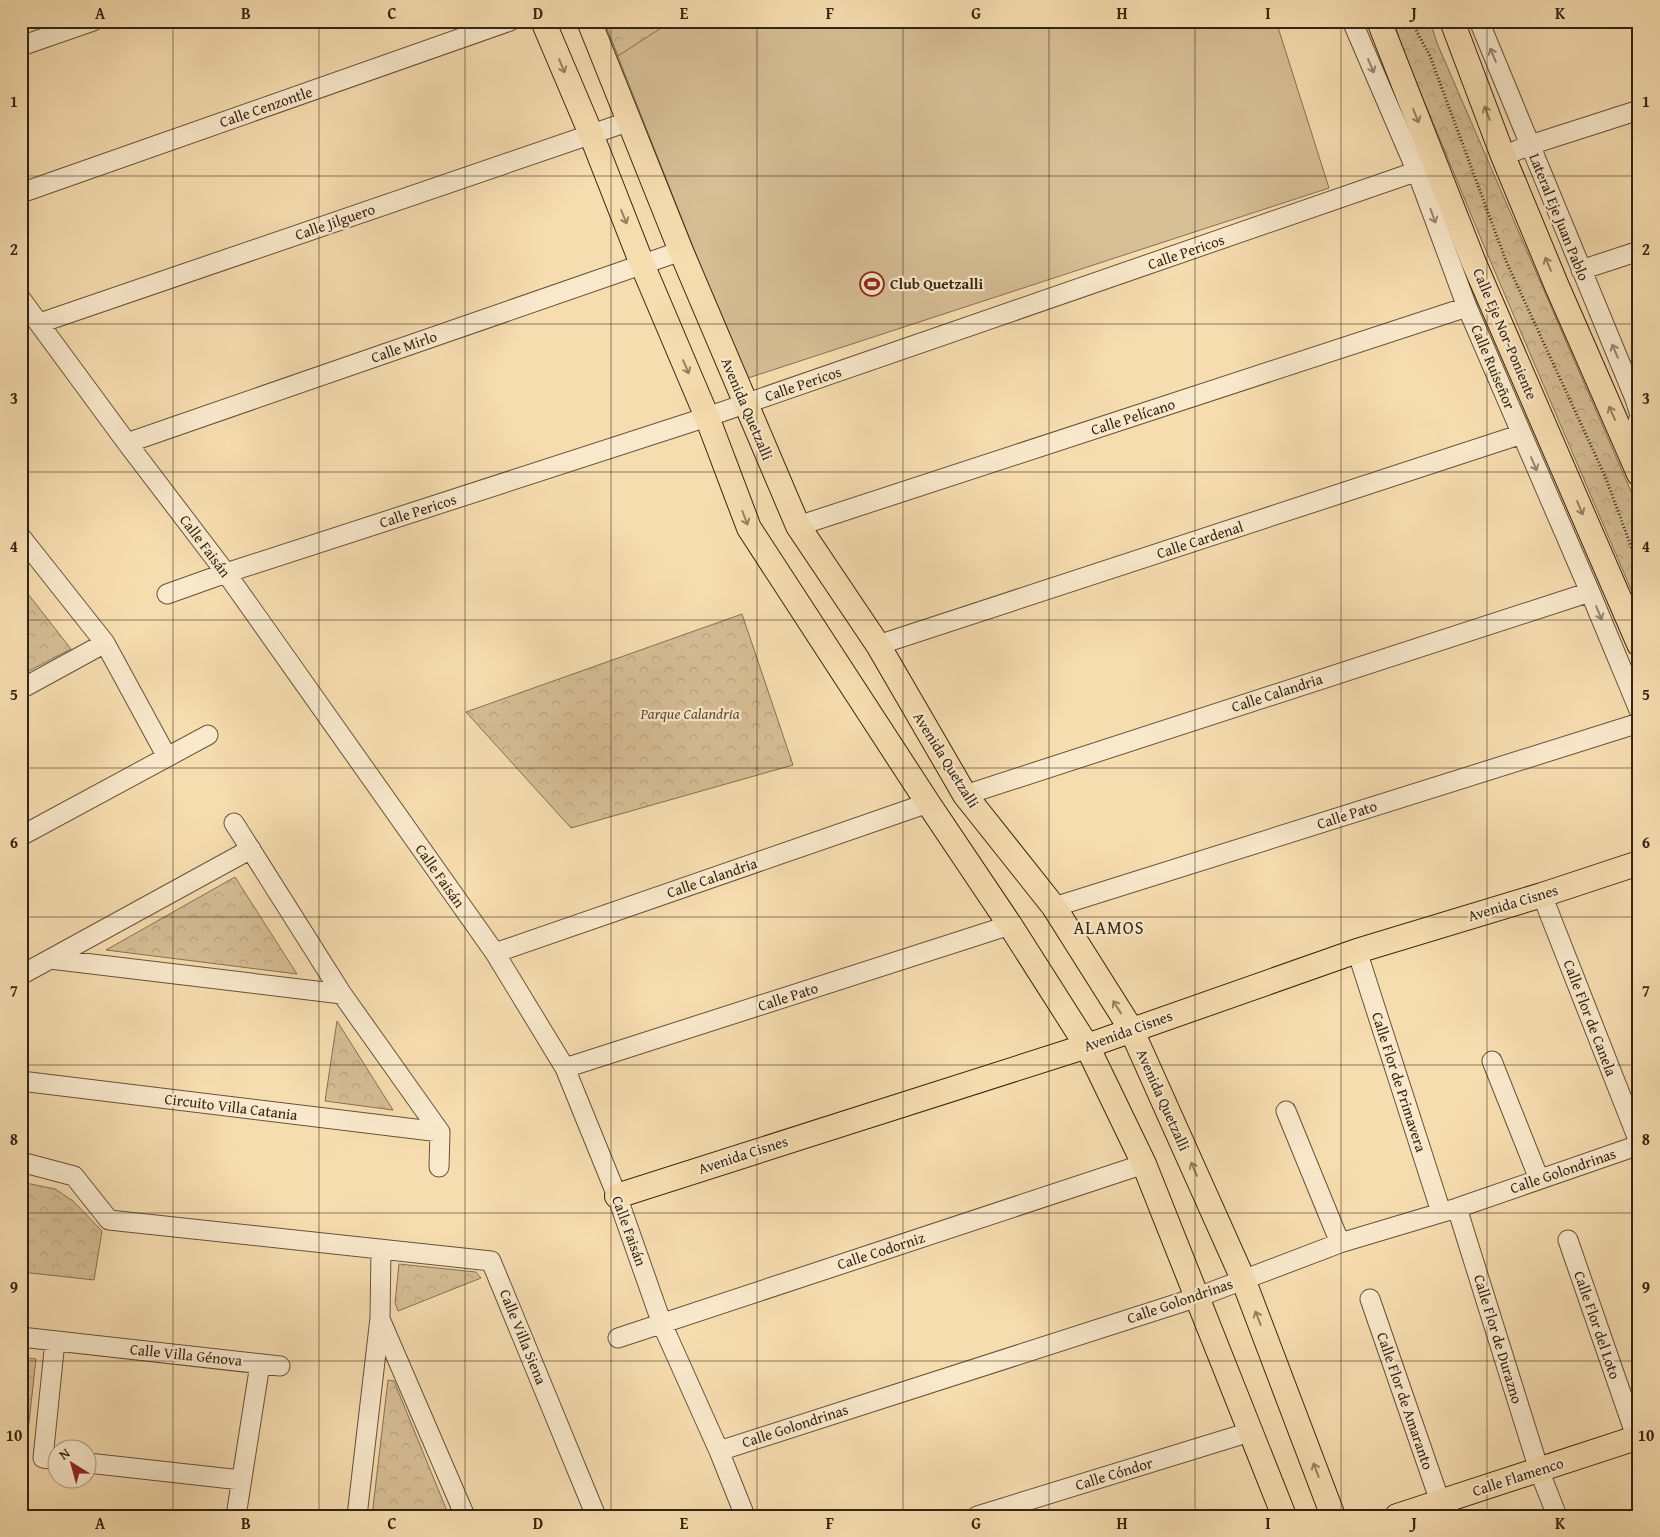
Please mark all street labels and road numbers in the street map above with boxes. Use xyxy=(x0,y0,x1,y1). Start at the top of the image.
street label: Calle Cenzontle xyxy=(217,81,315,132)
street label: Lateral Eje Juan Pablo xyxy=(1524,150,1595,284)
street label: Calle Jilguero xyxy=(292,198,378,245)
street label: Calle Pericos xyxy=(1145,229,1227,274)
street label: Calle Eje Nor-Poniente xyxy=(1468,265,1543,403)
street label: Calle Ruiseñor xyxy=(1466,321,1521,412)
street label: Calle Mirlo xyxy=(368,325,440,368)
street label: Avenida Quetzalli xyxy=(716,354,778,463)
street label: Calle Pericos xyxy=(762,361,844,406)
street label: Calle Pelícano xyxy=(1088,393,1178,440)
street label: Calle Pericos xyxy=(377,488,459,533)
street label: Calle Faisán xyxy=(175,510,236,582)
street label: Calle Cardenal xyxy=(1154,516,1246,563)
street label: Calle Calandria xyxy=(1229,668,1325,717)
street label: Avenida Quetzalli xyxy=(909,708,984,812)
street label: Calle Pato xyxy=(1314,795,1380,834)
street label: Calle Faisán xyxy=(411,840,470,912)
street label: Calle Calandria xyxy=(664,852,760,903)
street label: Avenida Cisnes xyxy=(1465,879,1561,926)
street label: Calle Flor de Canela xyxy=(1559,957,1622,1079)
street label: Calle Pato xyxy=(755,977,821,1016)
street label: Avenida Cisnes xyxy=(1080,1005,1175,1056)
street label: Calle Flor de Primavera xyxy=(1367,1009,1432,1154)
street label: Avenida Quetzalli xyxy=(1132,1046,1195,1154)
street label: Circuito Villa Catania xyxy=(163,1088,299,1125)
street label: Avenida Cisnes xyxy=(695,1130,790,1179)
street label: Calle Golondrinas xyxy=(1507,1143,1619,1198)
street label: Calle Faisán xyxy=(607,1193,652,1269)
street label: Calle Codorniz xyxy=(834,1226,928,1275)
street label: Calle Flor del Loto xyxy=(1569,1268,1626,1382)
street label: Calle Flor de Durazno xyxy=(1469,1272,1528,1406)
street label: Calle Golondrinas xyxy=(1124,1273,1236,1328)
street label: Calle Villa Siena xyxy=(495,1286,552,1388)
street label: Calle Flor de Amaranto xyxy=(1372,1329,1439,1473)
street label: Calle Villa Génova xyxy=(129,1338,243,1371)
street label: Calle Golondrinas xyxy=(739,1398,851,1453)
street label: Calle Cóndor xyxy=(1072,1452,1155,1495)
street label: Calle Flamenco xyxy=(1470,1452,1566,1501)

